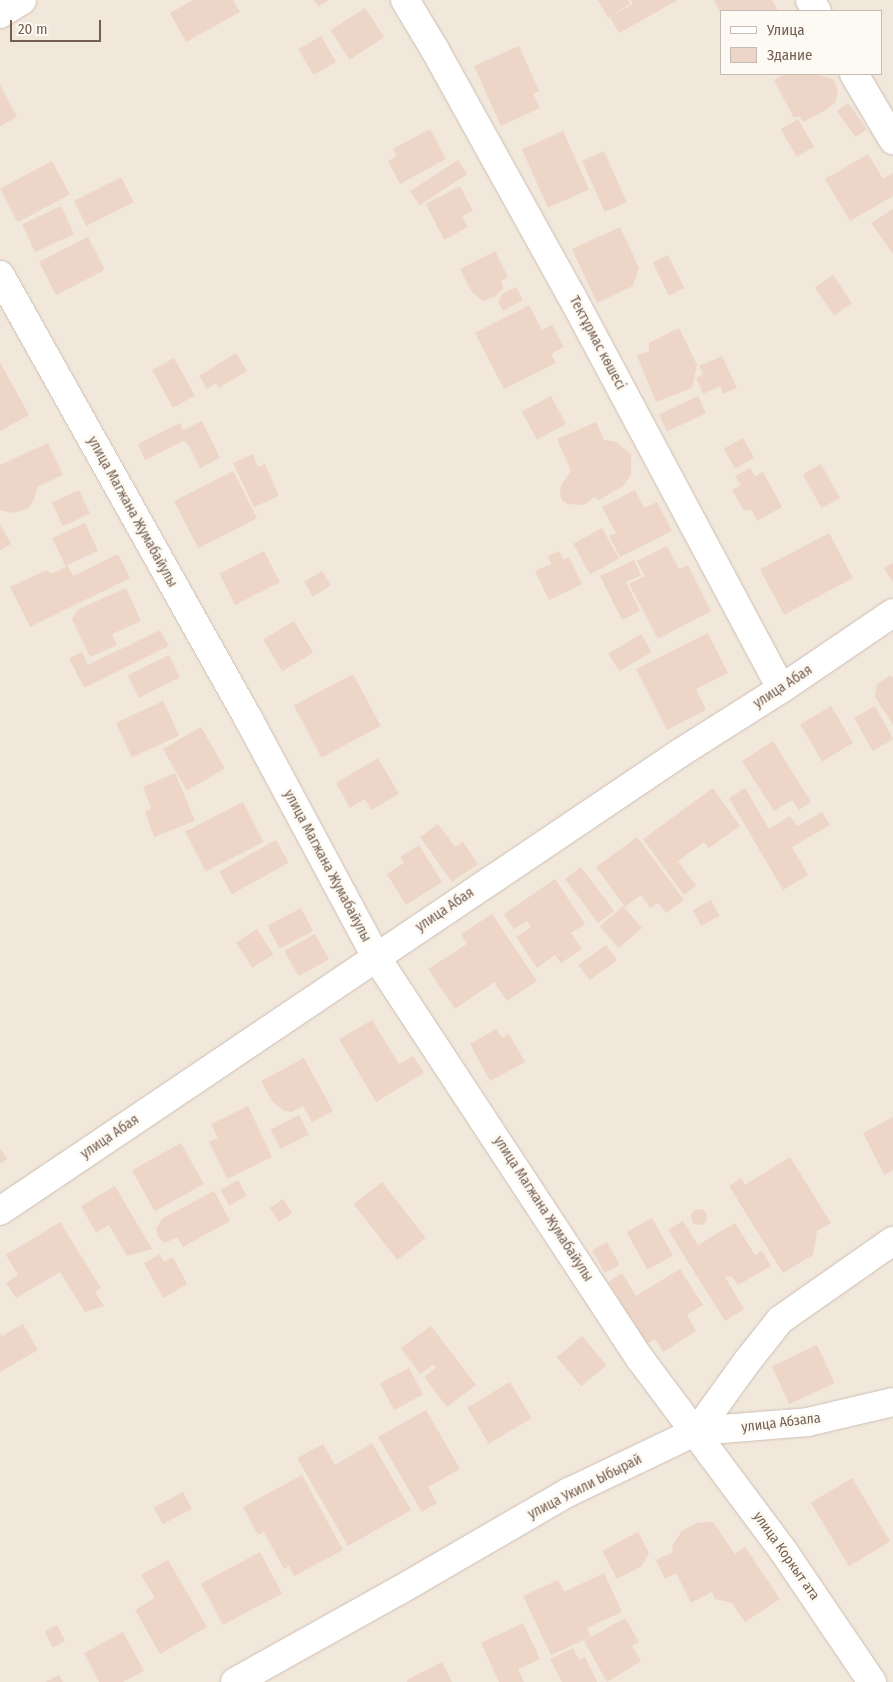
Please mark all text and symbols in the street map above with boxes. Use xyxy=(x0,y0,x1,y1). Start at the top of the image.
scale bar xyxy=(12,10,104,42)
legend xyxy=(720,10,883,75)
text: 20 m xyxy=(18,20,48,38)
text: Улица xyxy=(767,21,805,39)
text: Здание xyxy=(767,46,813,64)
street label: Тектұрмас көшесі xyxy=(565,293,629,393)
street label: улица Магжана Жумабайулы xyxy=(84,434,180,590)
street label: улица Абая xyxy=(750,662,816,712)
street label: улица Магжана Жумабайулы xyxy=(280,787,374,945)
street label: улица Абая xyxy=(413,884,477,936)
street label: улица Абая xyxy=(78,1111,142,1163)
street label: улица Магжана Жумабайулы xyxy=(490,1133,596,1285)
street label: улица Абзала xyxy=(740,1410,822,1436)
street label: улица Укили Ыбырай xyxy=(525,1451,645,1523)
street label: улица Коркыт ата xyxy=(749,1509,823,1603)

